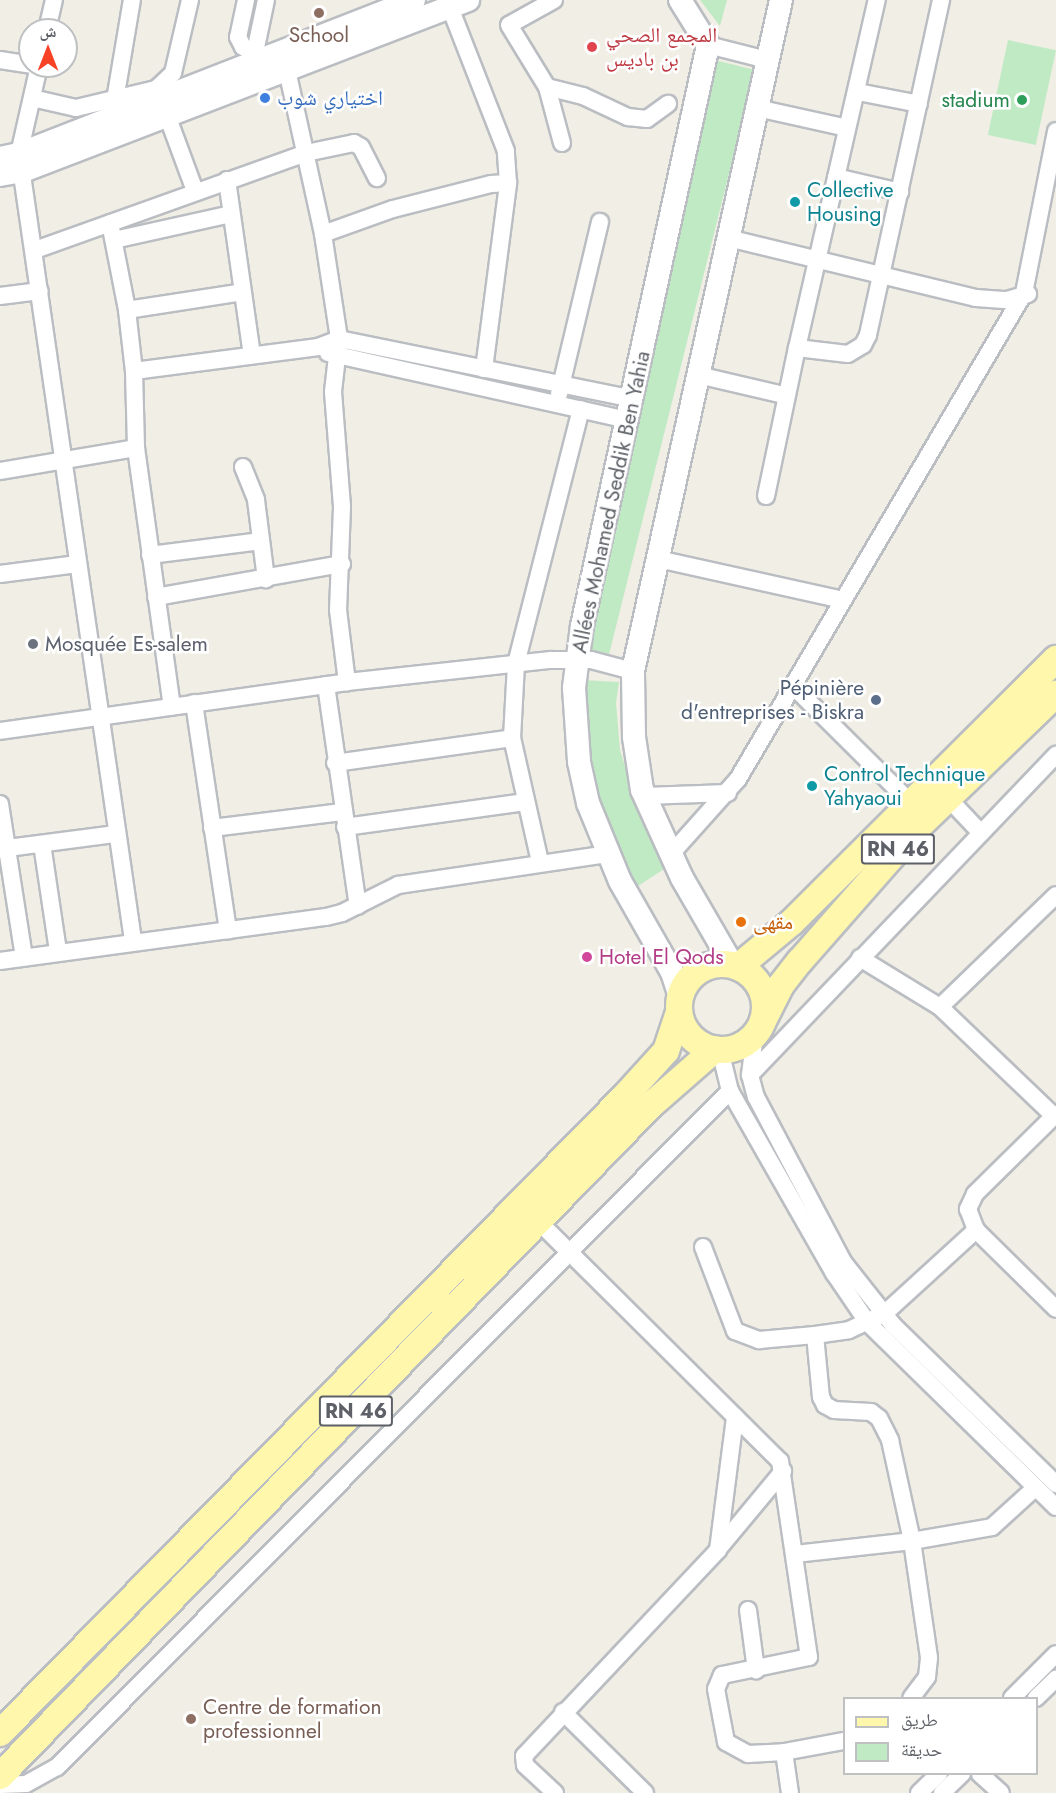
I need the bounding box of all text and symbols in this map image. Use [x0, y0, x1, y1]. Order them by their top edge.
marker: School [312, 6, 326, 20]
north arrow [18, 18, 78, 78]
text: ش [40, 20, 56, 43]
place label: School [289, 22, 349, 48]
place label: المجمع الصحي بن باديس [606, 22, 717, 72]
marker: المجمع الصحي بن باديس [583, 38, 601, 56]
place label: اختياري شوب [277, 85, 383, 111]
place label: stadium [942, 87, 1010, 113]
marker: اختياري شوب [258, 91, 272, 105]
marker: stadium [1015, 93, 1029, 107]
place label: Collective Housing [807, 177, 894, 227]
marker: Collective Housing [788, 195, 802, 209]
street label: Allées Mohamed Seddik Ben Yahia [567, 349, 655, 655]
place label: Mosquée Es-salem [45, 631, 208, 657]
marker: Mosquée Es-salem [26, 637, 40, 651]
place label: Pépinière d'entreprises - Biskra [681, 675, 864, 725]
marker: Pépinière d'entreprises - Biskra [869, 693, 883, 707]
place label: Control Technique Yahyaoui [824, 761, 985, 811]
marker: Control Technique Yahyaoui [805, 779, 819, 793]
road number: RN 46 [860, 832, 936, 866]
place label: مقهى [753, 909, 793, 935]
marker: مقهى [734, 915, 748, 929]
place label: Hotel El Qods [599, 944, 724, 970]
marker: Hotel El Qods [580, 950, 594, 964]
road number: RN 46 [318, 1394, 394, 1428]
place label: Centre de formation professionnel [203, 1694, 381, 1744]
legend [843, 1697, 1038, 1775]
text: طريق [901, 1707, 938, 1733]
marker: Centre de formation professionnel [184, 1712, 198, 1726]
text: حديقة [901, 1737, 942, 1763]

